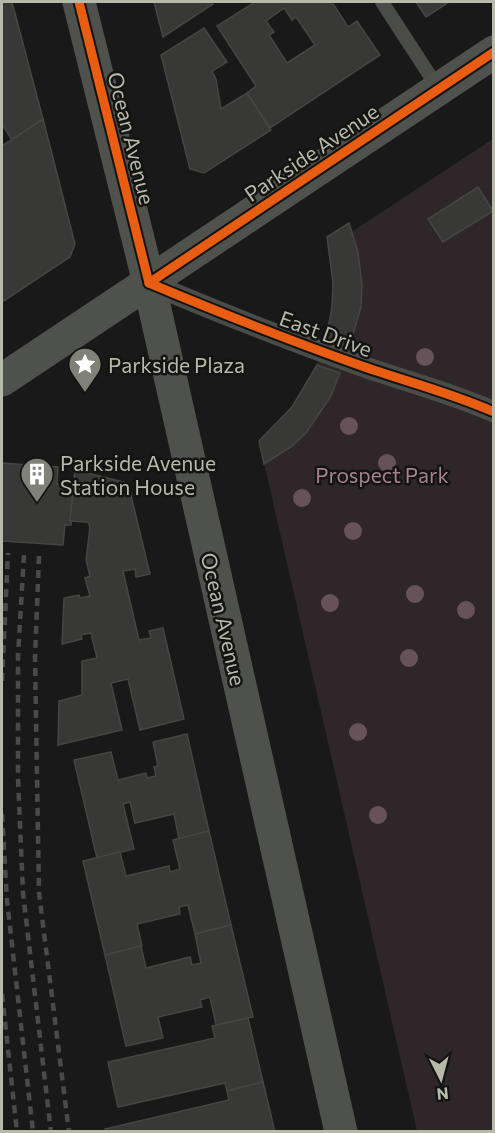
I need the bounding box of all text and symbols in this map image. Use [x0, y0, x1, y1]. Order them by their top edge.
street label: Ocean Avenue [103, 69, 161, 207]
street label: Parkside Avenue [239, 98, 383, 206]
street label: East Drive [276, 305, 376, 361]
place icon: Parkside Plaza [67, 346, 103, 393]
place label: Parkside Plaza [108, 352, 245, 377]
place label: Parkside Avenue Station House [60, 450, 216, 499]
building icon: Parkside Avenue Station House [19, 456, 55, 503]
park label: Prospect Park [315, 462, 449, 487]
street label: Ocean Avenue [197, 550, 251, 688]
north arrow [411, 1049, 471, 1109]
text: N [436, 1084, 450, 1104]

